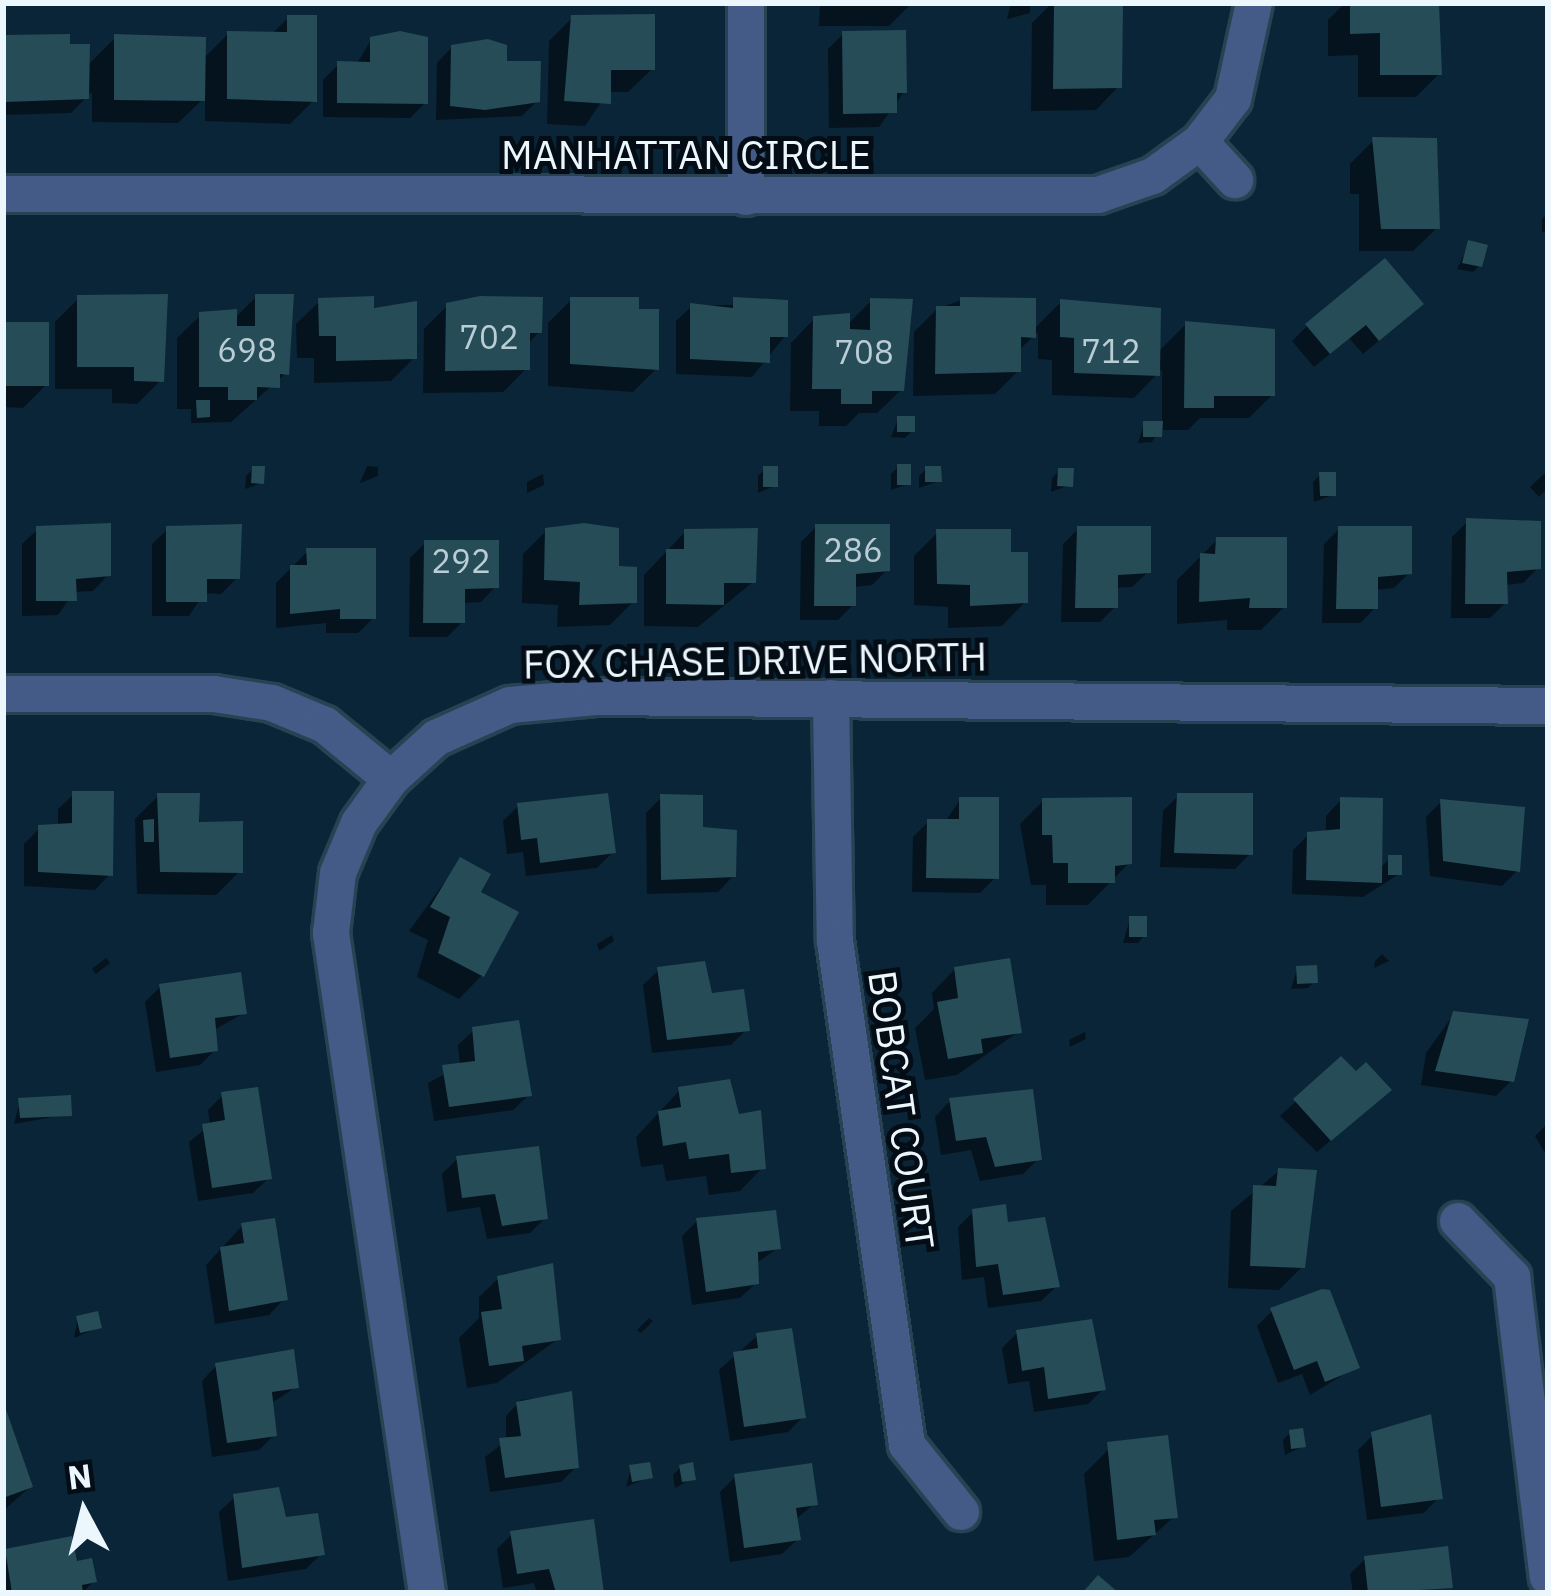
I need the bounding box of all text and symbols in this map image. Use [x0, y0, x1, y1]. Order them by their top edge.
street label: MANHATTAN CIRCLE [501, 132, 871, 178]
house number: 702 [459, 317, 519, 357]
house number: 698 [217, 330, 277, 370]
house number: 712 [1081, 331, 1141, 371]
house number: 708 [834, 332, 894, 372]
house number: 286 [823, 530, 883, 570]
house number: 292 [431, 541, 491, 581]
street label: FOX CHASE DRIVE NORTH [523, 634, 987, 688]
street label: BOBCAT COURT [858, 968, 944, 1252]
north arrow [24, 1452, 144, 1572]
text: N [65, 1453, 94, 1499]

